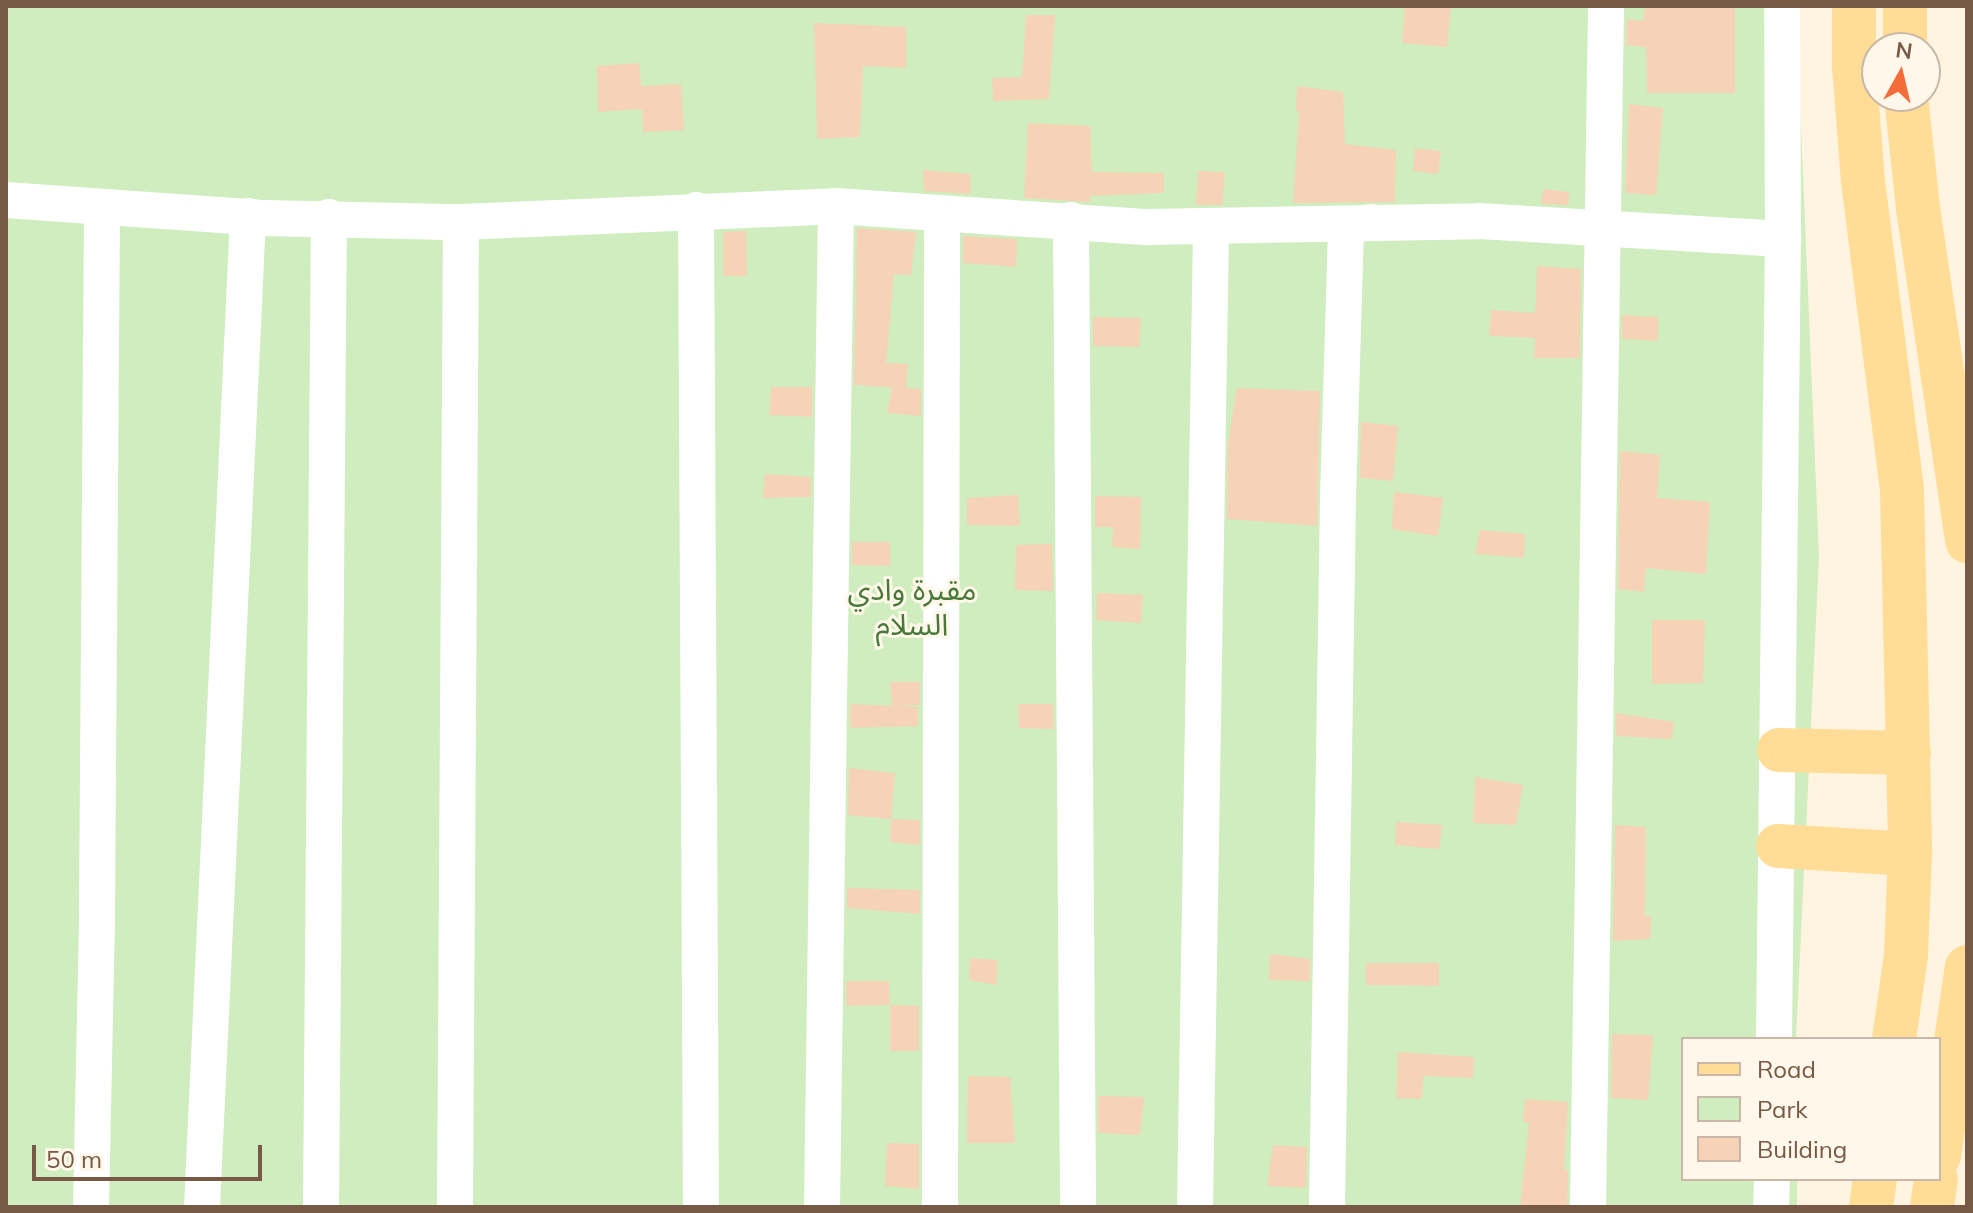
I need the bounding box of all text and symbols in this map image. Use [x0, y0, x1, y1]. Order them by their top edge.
north arrow [1861, 32, 1941, 112]
text: N [1894, 35, 1914, 65]
park label: مقبرة وادي السلام [847, 571, 977, 642]
legend [1681, 1037, 1941, 1181]
text: Road [1757, 1054, 1816, 1084]
text: Park [1757, 1094, 1808, 1124]
scale bar [36, 1129, 266, 1179]
text: Building [1757, 1134, 1847, 1164]
text: 50 m [46, 1144, 102, 1174]

